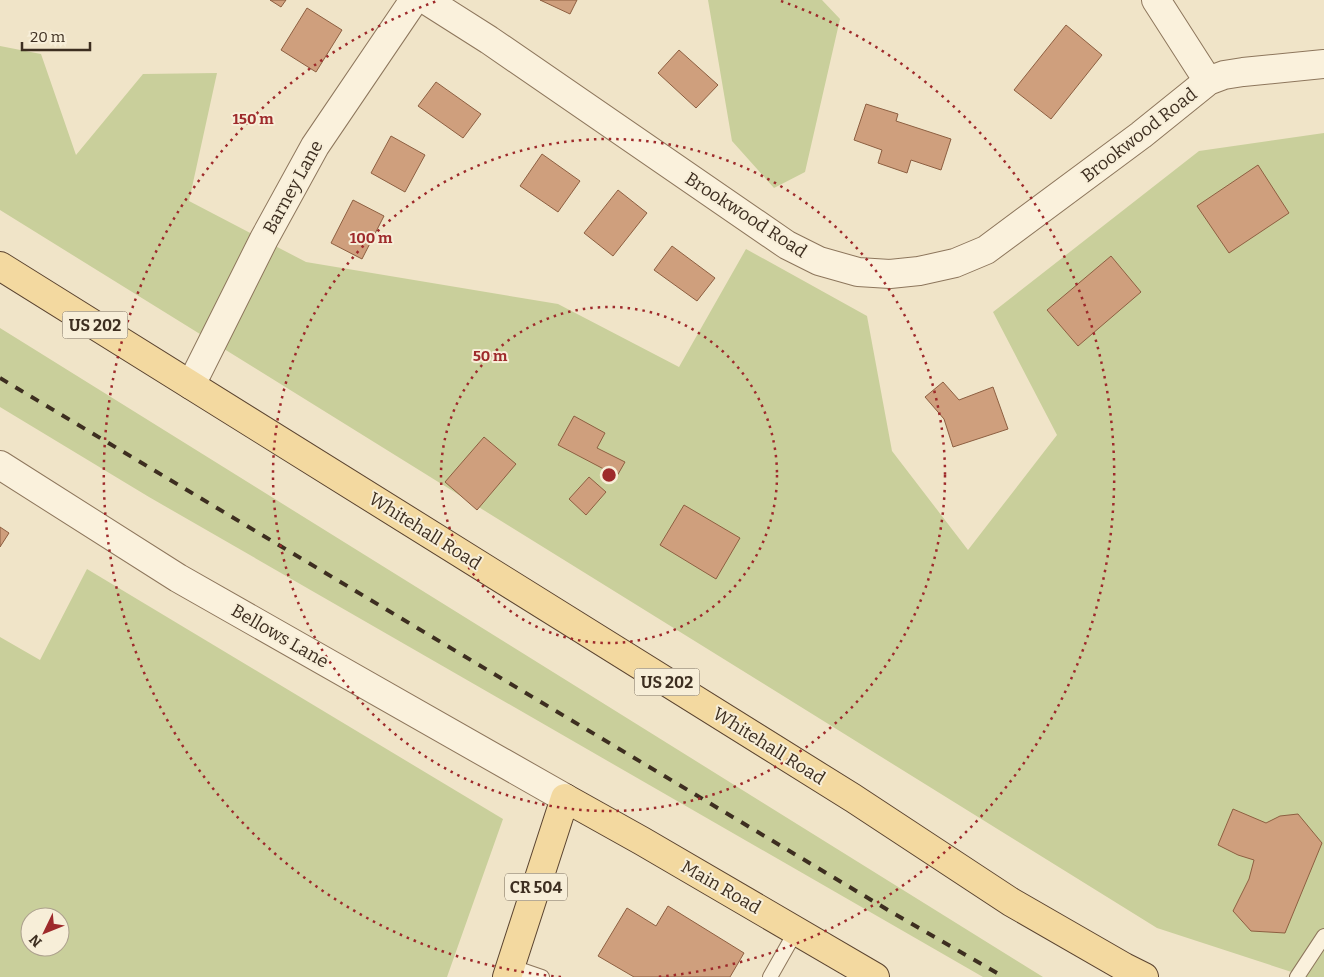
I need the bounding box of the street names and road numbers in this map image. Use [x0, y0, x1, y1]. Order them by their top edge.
street label: Brookwood Road [1077, 83, 1202, 187]
street label: Barney Lane [258, 136, 328, 238]
street label: Brookwood Road [681, 167, 811, 263]
road number: US 202 [62, 312, 128, 338]
street label: Whitehall Road [365, 488, 485, 574]
street label: Bellows Lane [227, 599, 333, 673]
road number: US 202 [634, 669, 700, 696]
street label: Whitehall Road [709, 703, 829, 789]
street label: Main Road [677, 855, 765, 919]
road number: CR 504 [505, 874, 567, 900]

